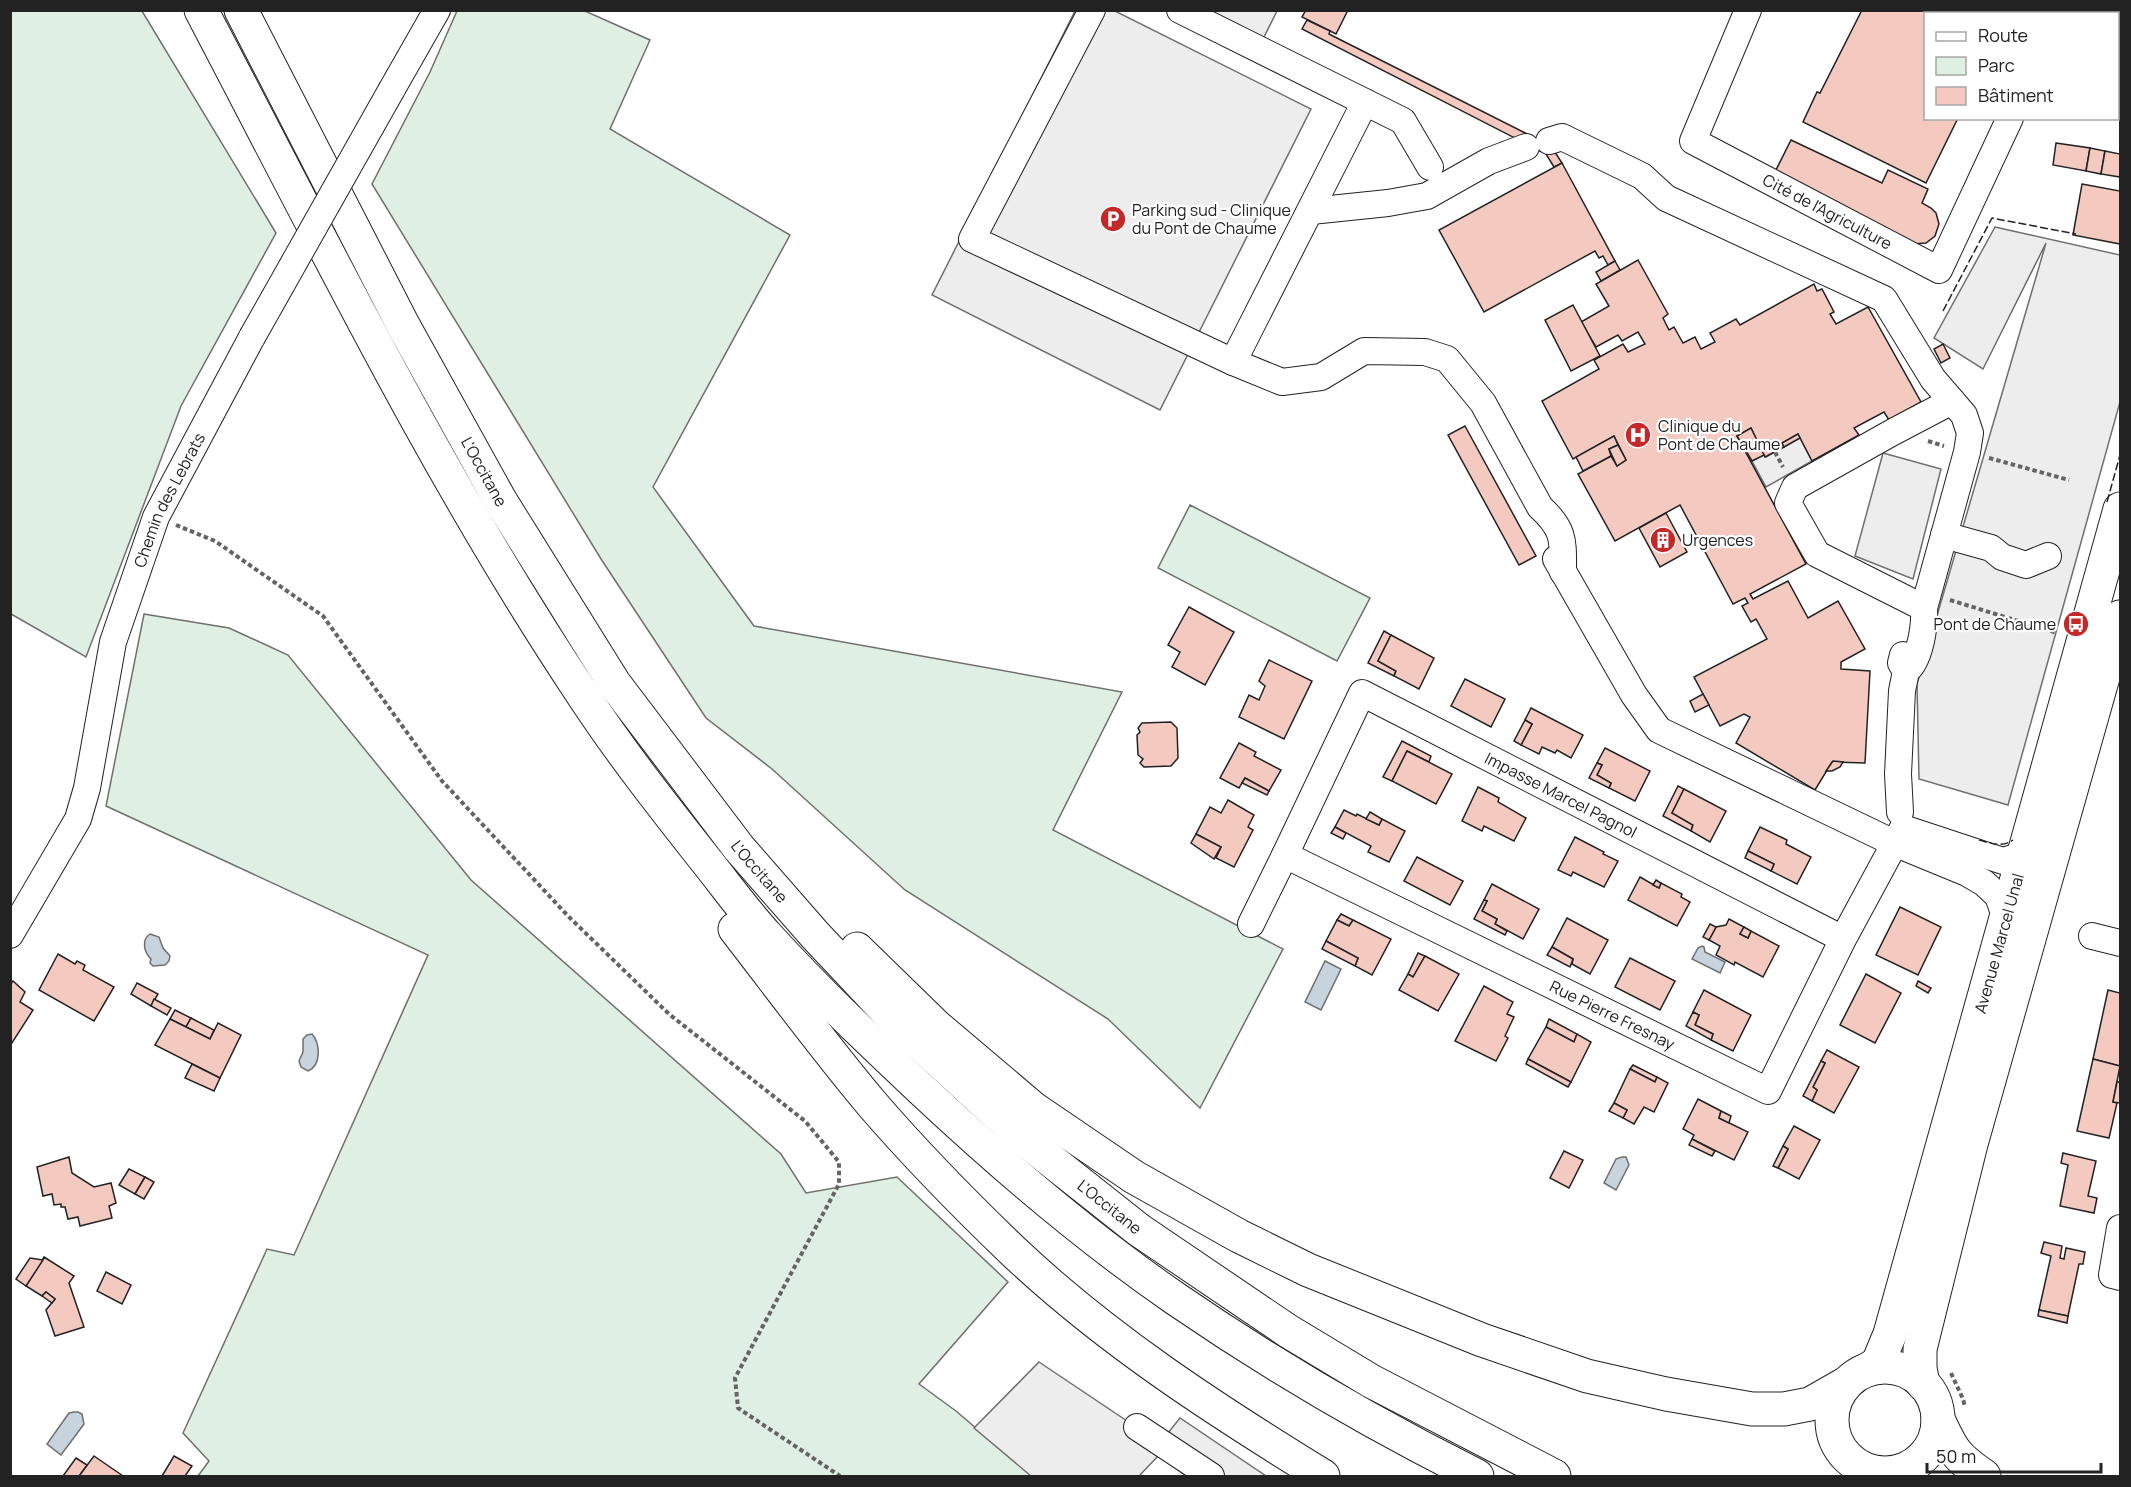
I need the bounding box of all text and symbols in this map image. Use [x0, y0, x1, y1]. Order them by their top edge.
legend [1924, 12, 2119, 120]
text: Route [1978, 23, 2028, 47]
text: Parc [1978, 53, 2015, 77]
text: Bâtiment [1978, 83, 2054, 107]
street label: Cité de l'Agriculture [1759, 169, 1896, 255]
place label: Parking sud - Clinique du Pont de Chaume [1132, 199, 1291, 239]
parking icon: Parking sud - Clinique du Pont de Chaume [1098, 204, 1128, 234]
place label: Clinique du Pont de Chaume [1658, 415, 1780, 455]
hospital icon: Clinique du Pont de Chaume [1623, 420, 1653, 450]
street label: Chemin des Lebrats [128, 429, 210, 570]
street label: L'Occitane [456, 433, 512, 511]
building icon: Urgences [1648, 525, 1678, 555]
place label: Urgences [1682, 529, 1753, 551]
bus stop icon: Pont de Chaume [2061, 609, 2091, 639]
place label: Pont de Chaume [1934, 613, 2056, 635]
street label: Impasse Marcel Pagnol [1481, 747, 1641, 843]
street label: L'Occitane [726, 836, 793, 907]
street label: Avenue Marcel Unal [1969, 871, 2029, 1016]
street label: Rue Pierre Fresnay [1546, 975, 1679, 1055]
street label: L'Occitane [1073, 1175, 1147, 1239]
scale bar [1927, 1436, 2101, 1474]
text: 50 m [1936, 1444, 1976, 1468]

